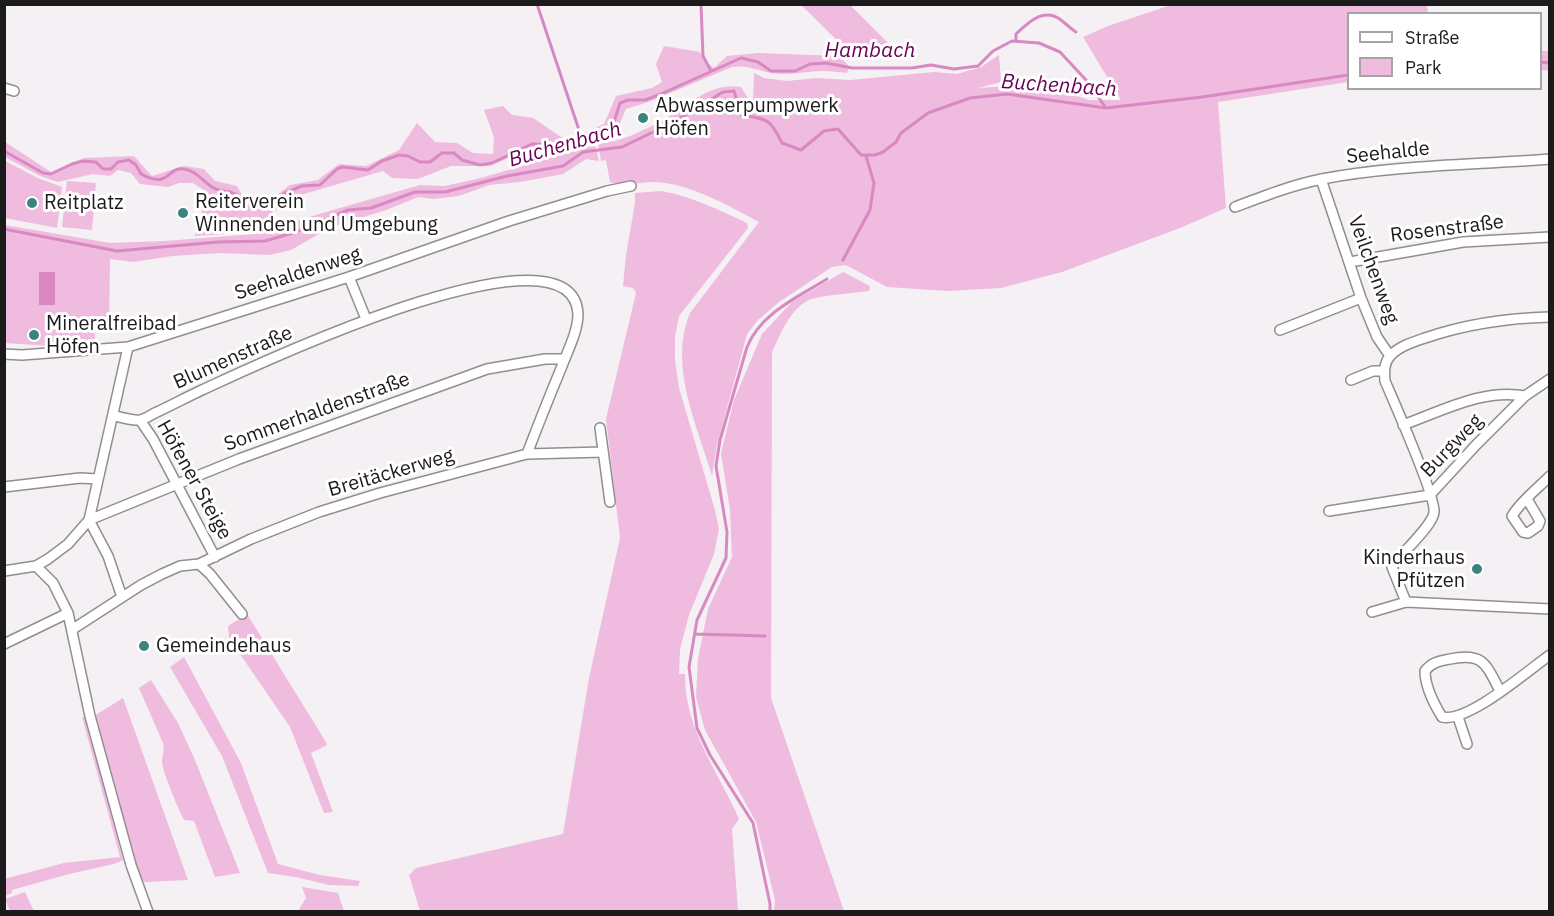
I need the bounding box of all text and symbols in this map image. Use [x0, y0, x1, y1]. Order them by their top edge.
legend [1347, 12, 1542, 90]
text: Straße [1405, 26, 1459, 49]
water label: Hambach [825, 38, 915, 64]
text: Park [1405, 56, 1441, 79]
water label: Buchenbach [1000, 69, 1118, 103]
place label: Abwasserpumpwerk Höfen [655, 94, 839, 141]
marker: Abwasserpumpwerk Höfen [636, 111, 650, 125]
water label: Buchenbach [506, 117, 624, 173]
street label: Seehalde [1345, 137, 1431, 169]
place label: Reiterverein Winnenden und Umgebung [195, 190, 438, 237]
place label: Reitplatz [44, 191, 124, 215]
marker: Reitplatz [25, 196, 39, 210]
marker: Reiterverein Winnenden und Umgebung [176, 206, 190, 220]
street label: Rosenstraße [1389, 210, 1505, 248]
street label: Veilchenweg [1342, 213, 1404, 327]
street label: Seehaldenweg [232, 242, 364, 306]
place label: Mineralfreibad Höfen [46, 312, 177, 359]
street label: Blumenstraße [170, 321, 296, 395]
marker: Mineralfreibad Höfen [27, 328, 41, 342]
street label: Sommerhaldenstraße [221, 367, 413, 457]
street label: Burgweg [1416, 409, 1488, 483]
street label: Höfener Steige [151, 416, 237, 544]
street label: Breitäckerweg [325, 444, 457, 502]
place label: Kinderhaus Pfützen [1363, 546, 1465, 593]
marker: Kinderhaus Pfützen [1470, 562, 1484, 576]
place label: Gemeindehaus [156, 634, 291, 658]
marker: Gemeindehaus [137, 639, 151, 653]

